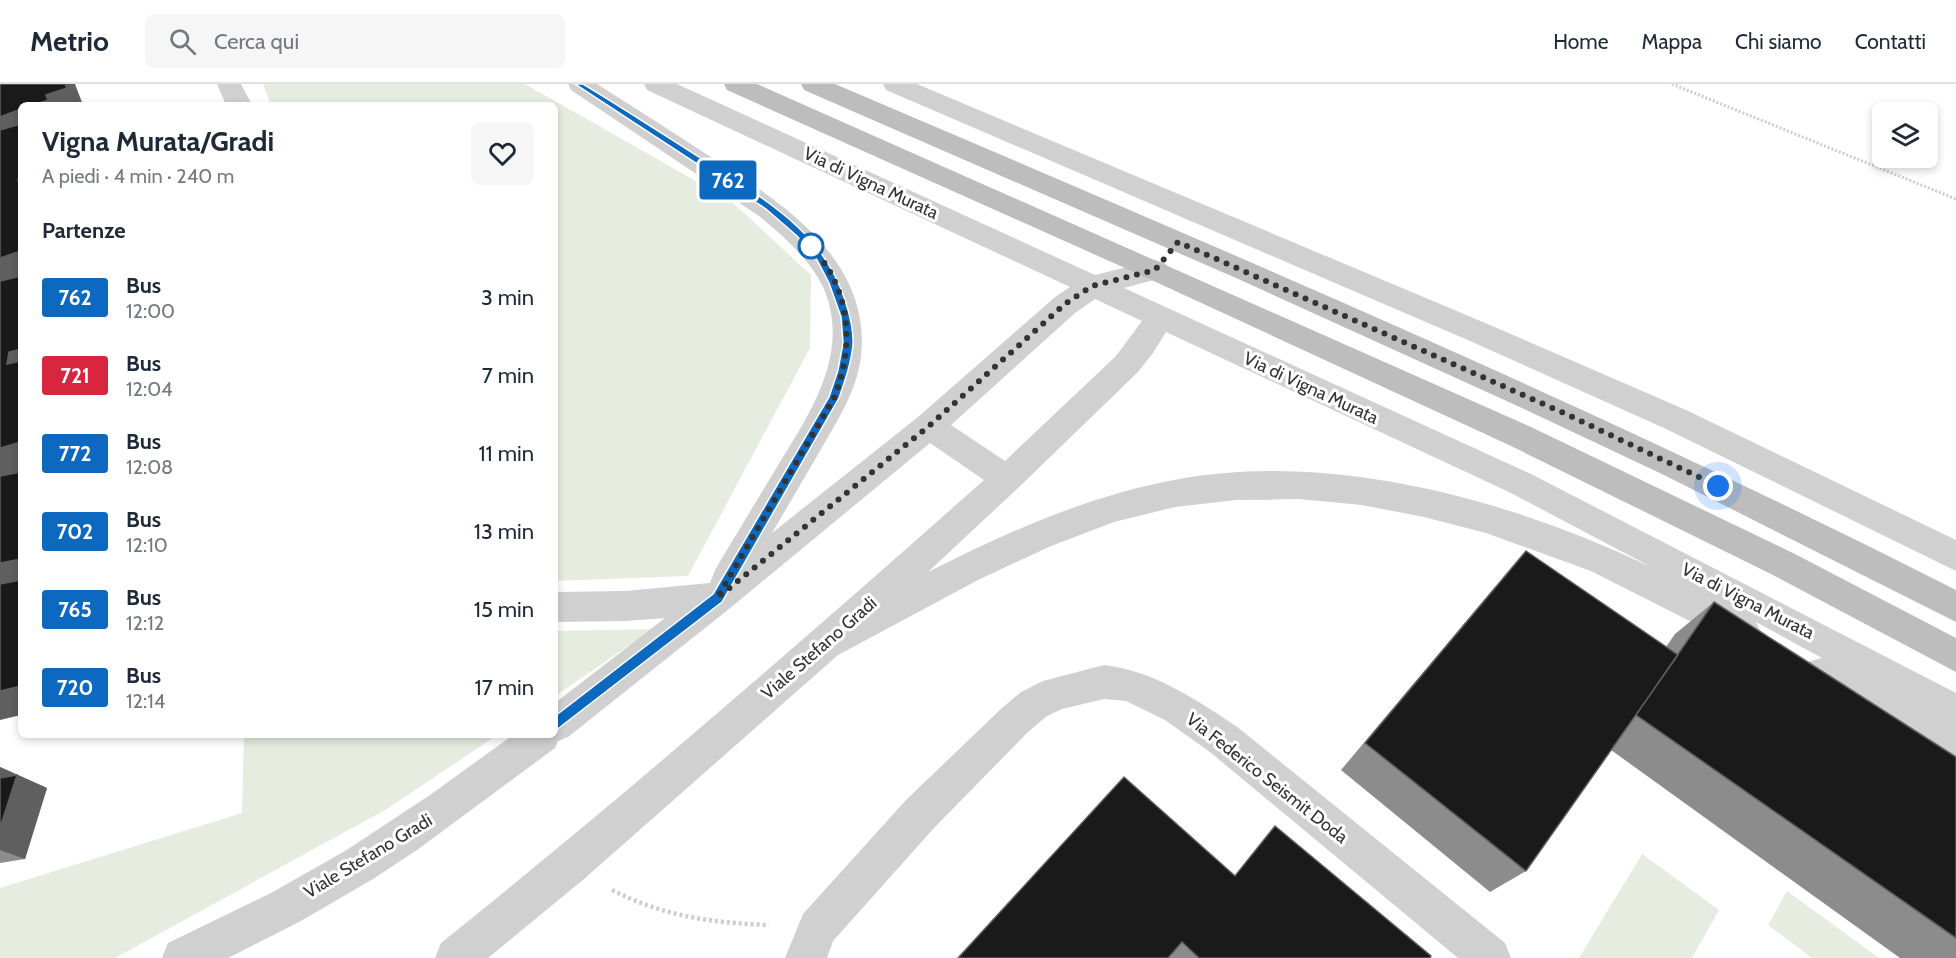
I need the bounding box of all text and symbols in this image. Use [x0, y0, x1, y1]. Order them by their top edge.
search box [145, 14, 565, 68]
text: Metrio [30, 24, 109, 58]
icon: search [166, 25, 199, 58]
text: Cerca qui [214, 28, 299, 55]
text: Home [1553, 29, 1608, 54]
text: Mappa [1641, 29, 1702, 54]
text: Chi siamo [1735, 29, 1822, 54]
text: Contatti [1855, 29, 1926, 54]
map controls [1872, 102, 1938, 168]
button: layers [1872, 102, 1938, 168]
button: heart [471, 122, 534, 185]
text: Vigna Murata/Gradi [42, 124, 274, 158]
street label: Via di Vigna Murata [800, 142, 942, 224]
line badge: 762 [694, 160, 762, 200]
text: A piedi · 4 min · 240 m [42, 164, 234, 188]
text: 762 [711, 168, 745, 193]
text: Partenze [42, 217, 126, 244]
unlabelled marker [798, 233, 824, 259]
text: Bus [126, 272, 161, 299]
text: 3 min [481, 284, 534, 311]
text: 762 [58, 285, 92, 310]
text: 12:00 [126, 299, 175, 323]
street label: Via di Vigna Murata [1240, 347, 1382, 429]
text: Bus [126, 350, 161, 377]
text: 7 min [482, 362, 534, 389]
text: 721 [60, 363, 90, 388]
text: 12:04 [126, 377, 173, 401]
text: Bus [126, 428, 161, 455]
text: 11 min [478, 440, 534, 467]
text: 772 [59, 441, 91, 466]
text: 12:08 [126, 455, 173, 479]
your location [1703, 471, 1733, 501]
text: Bus [126, 506, 161, 533]
text: 13 min [474, 518, 534, 545]
text: 702 [57, 519, 93, 544]
text: 12:10 [126, 533, 168, 557]
street label: Via di Vigna Murata [1678, 558, 1818, 644]
text: Bus [126, 584, 161, 611]
street label: Viale Stefano Gradi [757, 592, 881, 704]
text: 15 min [474, 596, 534, 623]
text: 765 [58, 597, 92, 622]
text: 12:12 [126, 611, 164, 635]
text: Bus [126, 662, 161, 689]
text: 17 min [475, 674, 534, 701]
text: 720 [57, 675, 93, 700]
text: 12:14 [126, 689, 165, 713]
street label: Via Federico Seismit Doda [1182, 708, 1352, 848]
street label: Viale Stefano Gradi [300, 809, 436, 903]

